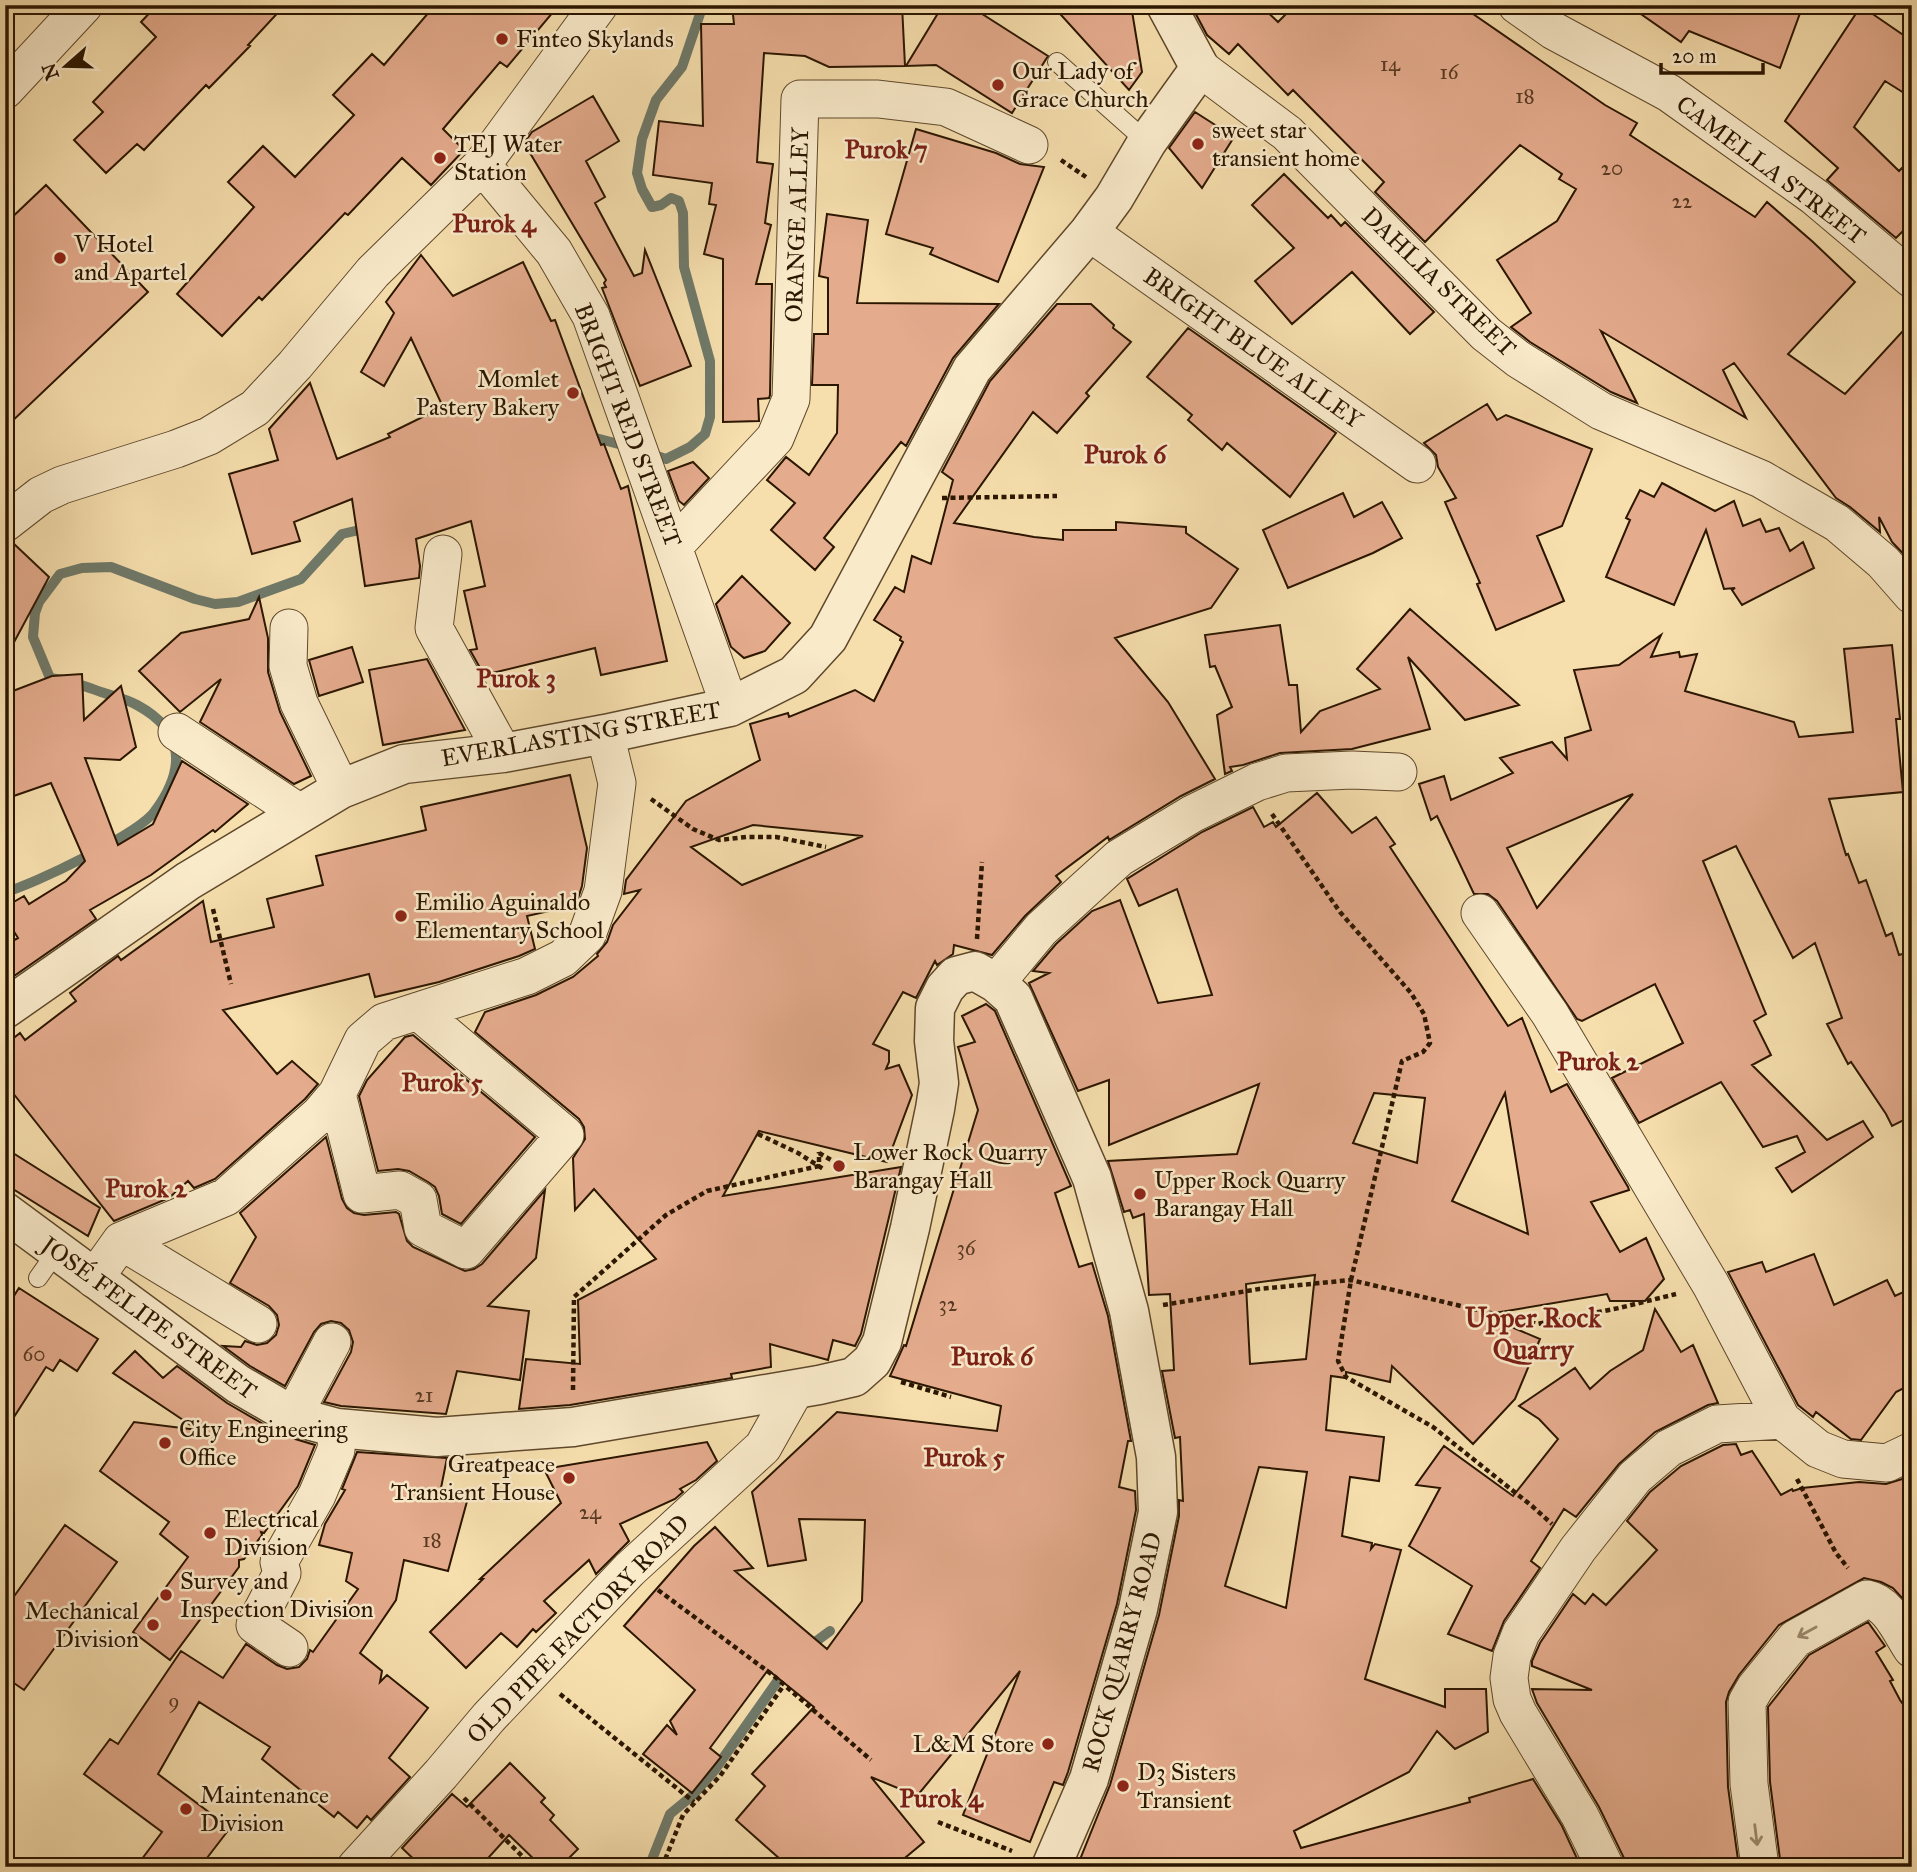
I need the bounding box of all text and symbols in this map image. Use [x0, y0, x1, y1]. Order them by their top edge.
place label: Finteo Skylands [516, 24, 674, 54]
marker: Finteo Skylands [494, 31, 510, 47]
north arrow [32, 32, 102, 102]
scale bar [1661, 32, 1763, 76]
text: 20 m [1672, 43, 1717, 69]
house number: 14 [1380, 51, 1401, 77]
place label: Our Lady of Grace Church [1012, 56, 1149, 114]
house number: 16 [1439, 59, 1460, 85]
text: N [37, 60, 64, 83]
marker: Our Lady of Grace Church [990, 77, 1006, 93]
house number: 18 [1515, 83, 1535, 109]
street label: CAMELLA STREET [1670, 89, 1872, 251]
place label: sweet star transient home [1212, 115, 1360, 173]
street label: ORANGE ALLEY [779, 126, 815, 323]
place label: TEJ Water Station [454, 129, 562, 187]
district label: Purok 7 [844, 133, 928, 165]
marker: sweet star transient home [1190, 136, 1206, 152]
marker: TEJ Water Station [432, 150, 448, 166]
house number: 20 [1601, 155, 1623, 181]
house number: 22 [1672, 188, 1693, 214]
street label: DAHLIA STREET [1356, 201, 1522, 363]
district label: Purok 4 [452, 207, 537, 239]
place label: V Hotel and Apartel [73, 229, 187, 287]
marker: V Hotel and Apartel [52, 250, 68, 266]
street label: BRIGHT BLUE ALLEY [1138, 261, 1369, 435]
street label: BRIGHT RED STREET [568, 299, 688, 551]
place label: Momlet Pastery Bakery [416, 364, 560, 422]
marker: Momlet Pastery Bakery [565, 385, 581, 401]
district label: Purok 6 [1084, 438, 1168, 470]
district label: Purok 3 [476, 662, 556, 694]
street label: EVERLASTING STREET [439, 695, 723, 773]
place label: Emilio Aguinaldo Elementary School [415, 887, 604, 945]
marker: Emilio Aguinaldo Elementary School [393, 908, 409, 924]
district label: Purok 2 [1557, 1045, 1640, 1077]
district label: Purok 5 [401, 1066, 484, 1098]
place label: Lower Rock Quarry Barangay Hall [853, 1137, 1048, 1195]
marker: Lower Rock Quarry Barangay Hall [831, 1158, 847, 1174]
place label: Upper Rock Quarry Barangay Hall [1154, 1165, 1346, 1223]
district label: Purok 2 [105, 1172, 188, 1204]
marker: Upper Rock Quarry Barangay Hall [1132, 1186, 1148, 1202]
street label: JOSÉ FELIPE STREET [33, 1228, 263, 1406]
house number: 36 [956, 1235, 977, 1261]
house number: 32 [939, 1291, 958, 1317]
district label: Upper Rock Quarry [1465, 1300, 1602, 1367]
district label: Purok 6 [951, 1340, 1035, 1372]
house number: 60 [23, 1341, 46, 1367]
house number: 21 [415, 1382, 433, 1408]
place label: City Engineering Office [179, 1414, 348, 1472]
marker: City Engineering Office [157, 1435, 173, 1451]
district label: Purok 5 [923, 1441, 1006, 1473]
place label: Greatpeace Transient House [391, 1449, 555, 1507]
marker: Greatpeace Transient House [561, 1470, 577, 1486]
house number: 24 [579, 1499, 602, 1525]
place label: Electrical Division [224, 1504, 319, 1562]
street label: OLD PIPE FACTORY ROAD [460, 1508, 696, 1750]
marker: Electrical Division [202, 1525, 218, 1541]
house number: 18 [422, 1527, 442, 1553]
street label: ROCK QUARRY ROAD [1075, 1529, 1169, 1775]
place label: Survey and Inspection Division [180, 1566, 374, 1624]
marker: Survey and Inspection Division [158, 1587, 174, 1603]
place label: Mechanical Division [25, 1596, 140, 1654]
marker: Mechanical Division [145, 1617, 161, 1633]
one-way arrow [1798, 1625, 1818, 1639]
house number: 9 [168, 1688, 180, 1714]
place label: L&M Store [913, 1729, 1034, 1759]
marker: L&M Store [1040, 1736, 1056, 1752]
place label: D3 Sisters Transient [1137, 1757, 1236, 1815]
marker: D3 Sisters Transient [1115, 1778, 1131, 1794]
place label: Maintenance Division [200, 1780, 329, 1838]
district label: Purok 4 [899, 1782, 984, 1814]
marker: Maintenance Division [178, 1801, 194, 1817]
one-way arrow [1749, 1824, 1762, 1846]

